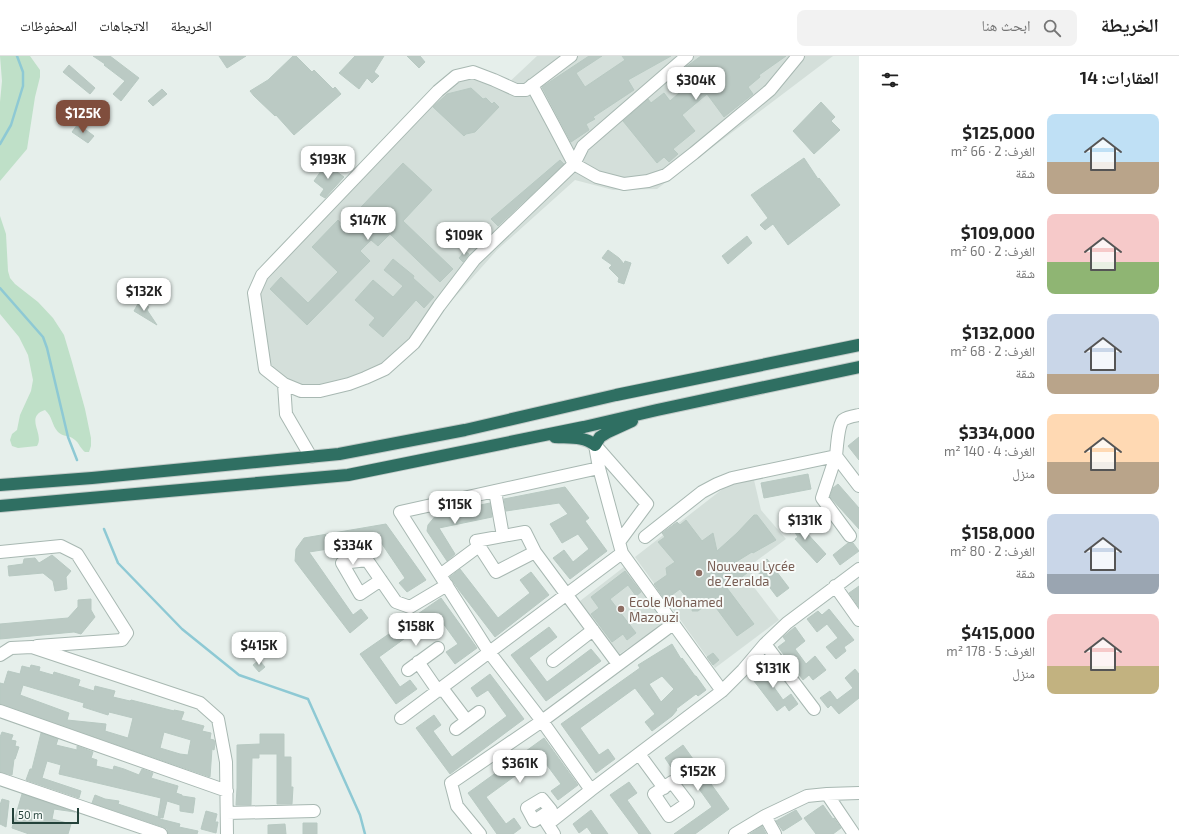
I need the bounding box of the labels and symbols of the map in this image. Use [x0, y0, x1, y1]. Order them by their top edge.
pin: $304K [668, 67, 724, 101]
pin: $125K [55, 100, 111, 134]
pin: $193K [300, 146, 356, 180]
pin: $147K [340, 207, 396, 241]
pin: $109K [436, 222, 492, 256]
pin: $132K [116, 278, 172, 312]
pin: $115K [427, 491, 483, 525]
pin: $131K [777, 507, 833, 541]
pin: $334K [325, 532, 381, 566]
place label: Nouveau Lycée de Zeralda [707, 558, 795, 589]
marker: Nouveau Lycée de Zeralda [694, 568, 704, 578]
place label: Ecole Mohamed Mazouzi [629, 594, 723, 625]
marker: Ecole Mohamed Mazouzi [616, 604, 626, 614]
pin: $158K [388, 613, 444, 647]
pin: $415K [231, 632, 287, 666]
pin: $131K [745, 655, 801, 689]
pin: $361K [492, 750, 548, 784]
pin: $152K [670, 758, 726, 792]
scale bar [12, 806, 79, 825]

